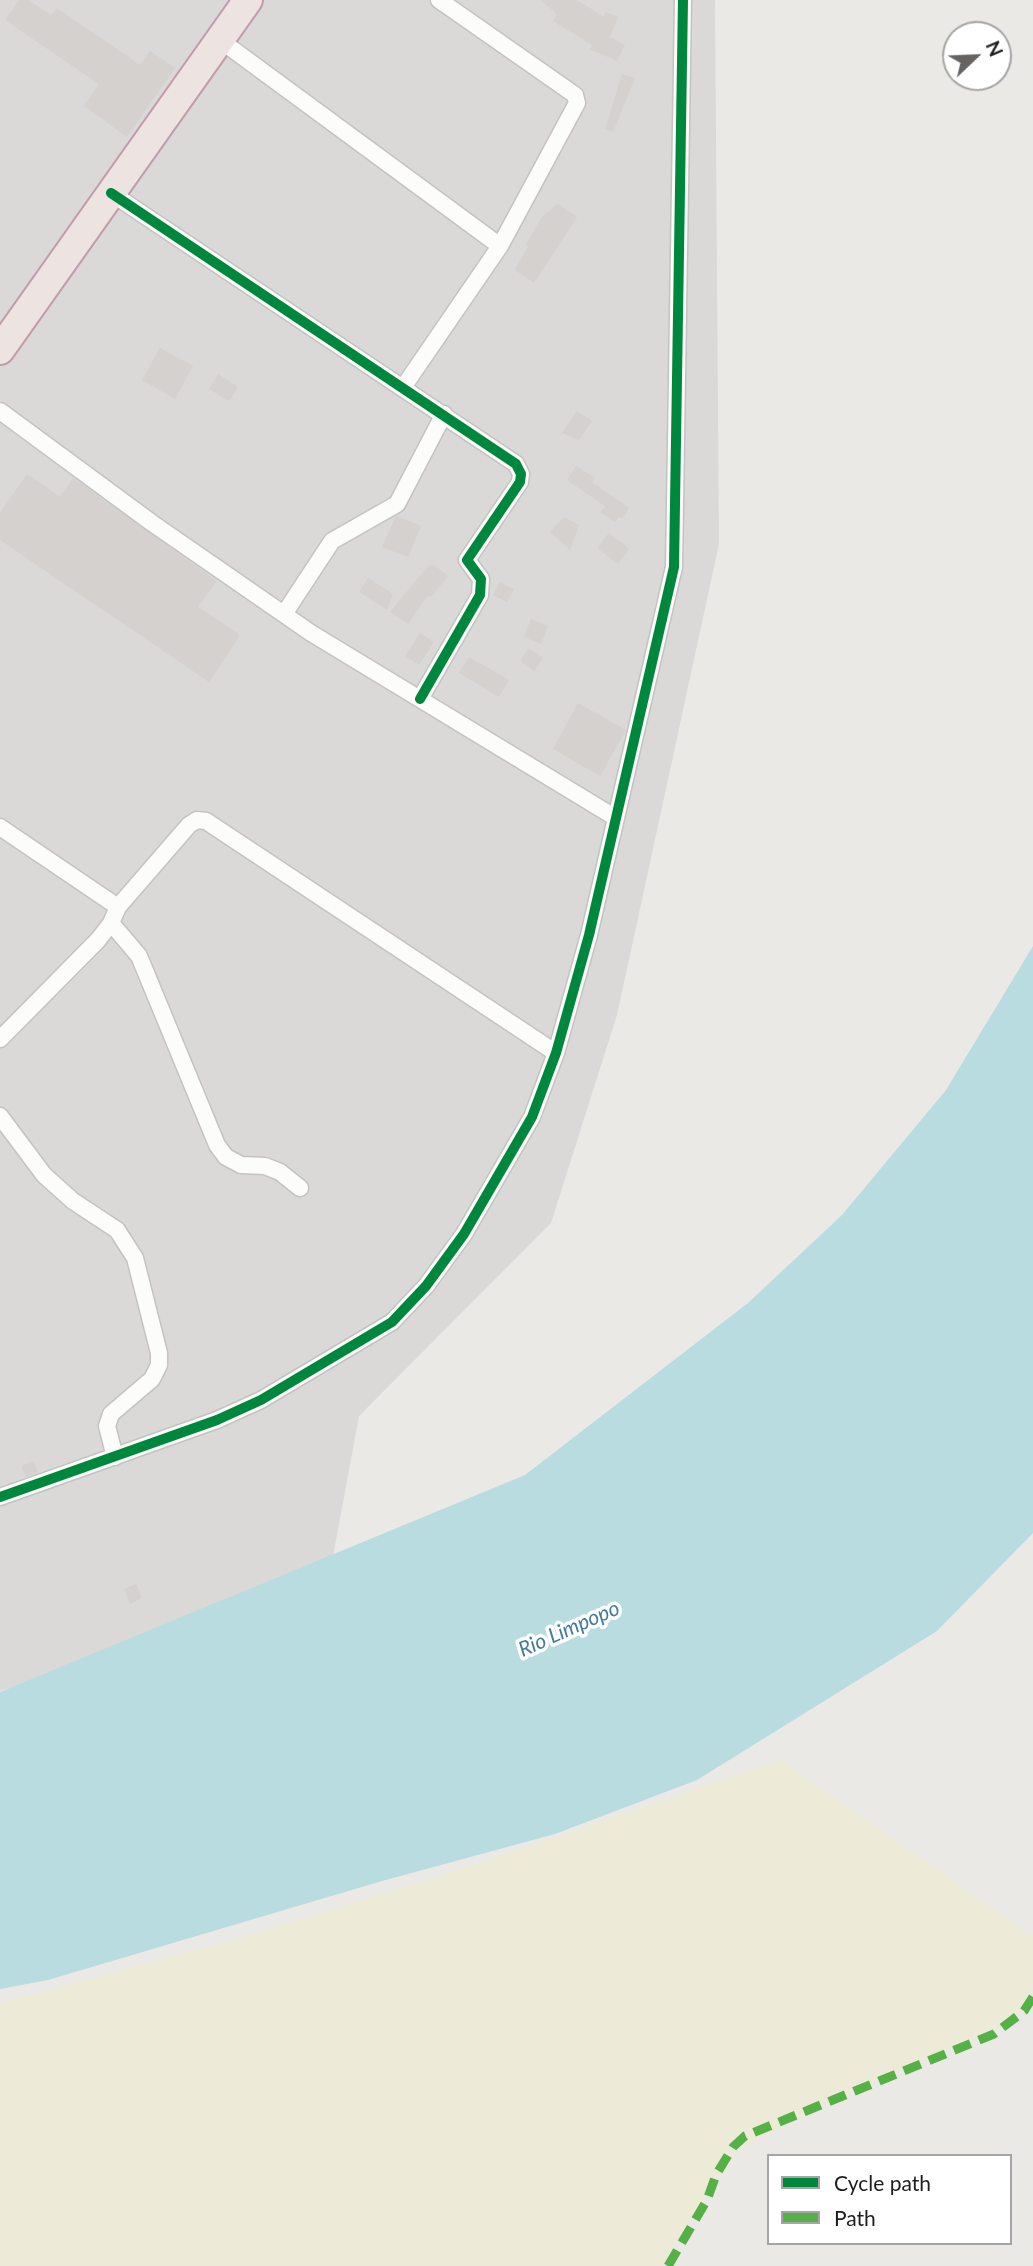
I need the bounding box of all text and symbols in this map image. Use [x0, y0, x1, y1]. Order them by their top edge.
north arrow [942, 21, 1012, 91]
text: N [982, 37, 1008, 60]
water label: Rio Limpopo [515, 1596, 623, 1662]
legend [767, 2154, 1012, 2245]
text: Cycle path [834, 2170, 931, 2195]
text: Path [834, 2205, 876, 2230]

